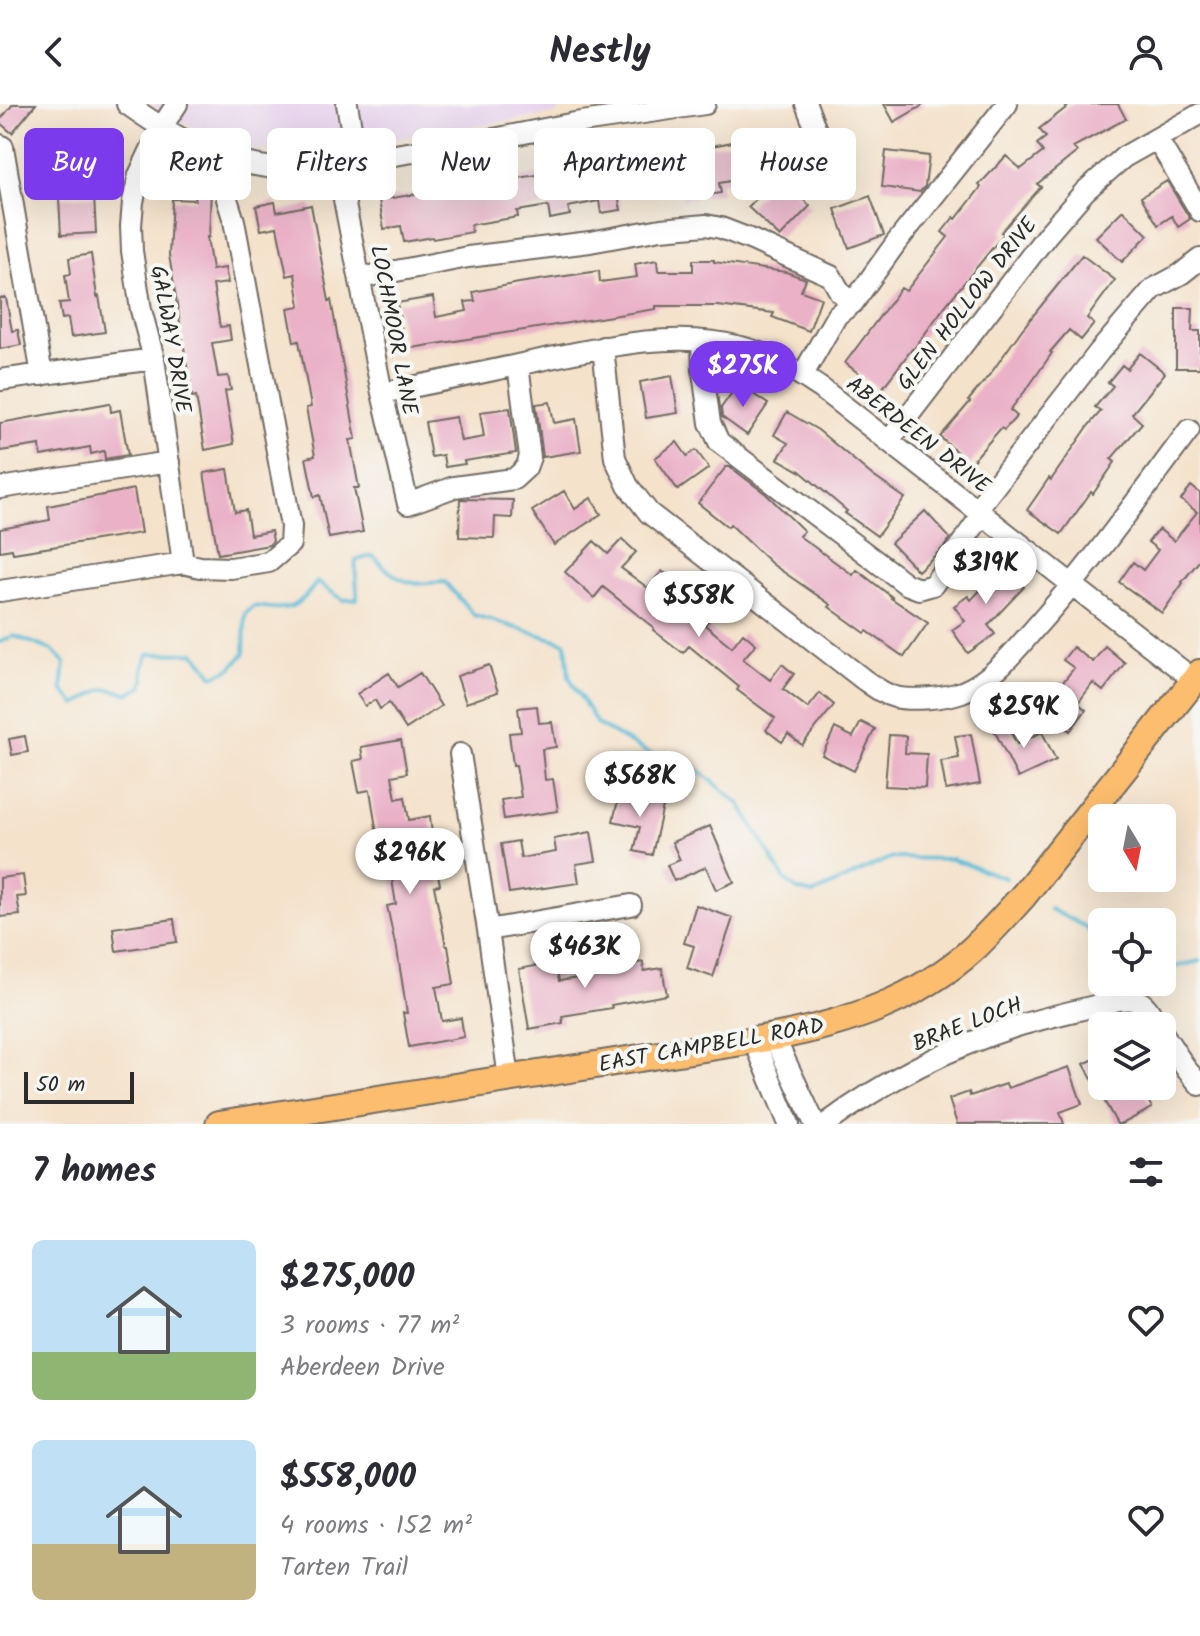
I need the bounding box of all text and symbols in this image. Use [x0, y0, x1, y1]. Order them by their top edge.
text: Nestly [549, 24, 651, 81]
icon: back [32, 30, 76, 74]
icon: person [1124, 30, 1168, 74]
chip: Buy [24, 128, 124, 200]
chip: Rent [140, 128, 251, 200]
chip: Filters [267, 128, 396, 200]
chip: New [412, 128, 518, 200]
chip: Apartment [534, 128, 715, 200]
chip: House [731, 128, 856, 200]
street label: GLEN HOLLOW DRIVE [889, 209, 1048, 399]
street label: LOCHMOOR LANE [359, 242, 426, 420]
street label: GALWAY DRIVE [139, 263, 200, 417]
pin: $275K [687, 341, 799, 409]
text: $275K [707, 346, 779, 388]
street label: ABERDEEN DRIVE [838, 368, 998, 504]
pin: $319K [930, 538, 1042, 606]
text: $319K [953, 543, 1019, 585]
pin: $558K [643, 571, 755, 639]
text: $558K [663, 576, 735, 618]
pin: $259K [968, 682, 1080, 750]
text: $259K [988, 687, 1060, 729]
pin: $568K [584, 751, 696, 819]
text: $568K [603, 756, 677, 798]
north arrow [1088, 804, 1176, 892]
map controls [1088, 804, 1176, 1100]
pin: $296K [354, 828, 466, 896]
text: $296K [373, 833, 447, 875]
button: locate [1088, 908, 1176, 996]
pin: $463K [529, 922, 641, 990]
text: $463K [548, 927, 622, 969]
street label: BRAE LOCH [908, 988, 1028, 1062]
street label: EAST CAMPBELL ROAD [596, 1009, 827, 1083]
button: layers [1088, 1012, 1176, 1100]
scale bar [24, 1068, 134, 1104]
text: 50 m [36, 1068, 85, 1103]
text: 7 homes [32, 1145, 156, 1199]
icon: filters [1124, 1150, 1168, 1194]
text: $275,000 [280, 1251, 414, 1305]
icon: home [96, 1272, 192, 1368]
icon: heart [1124, 1298, 1168, 1342]
text: 3 rooms · 77 m² [280, 1305, 459, 1347]
text: Aberdeen Drive [280, 1347, 445, 1389]
text: $558,000 [280, 1451, 416, 1505]
icon: home [96, 1472, 192, 1568]
icon: heart [1124, 1498, 1168, 1542]
text: 4 rooms · 152 m² [280, 1505, 472, 1547]
text: Tarten Trail [280, 1547, 408, 1589]

